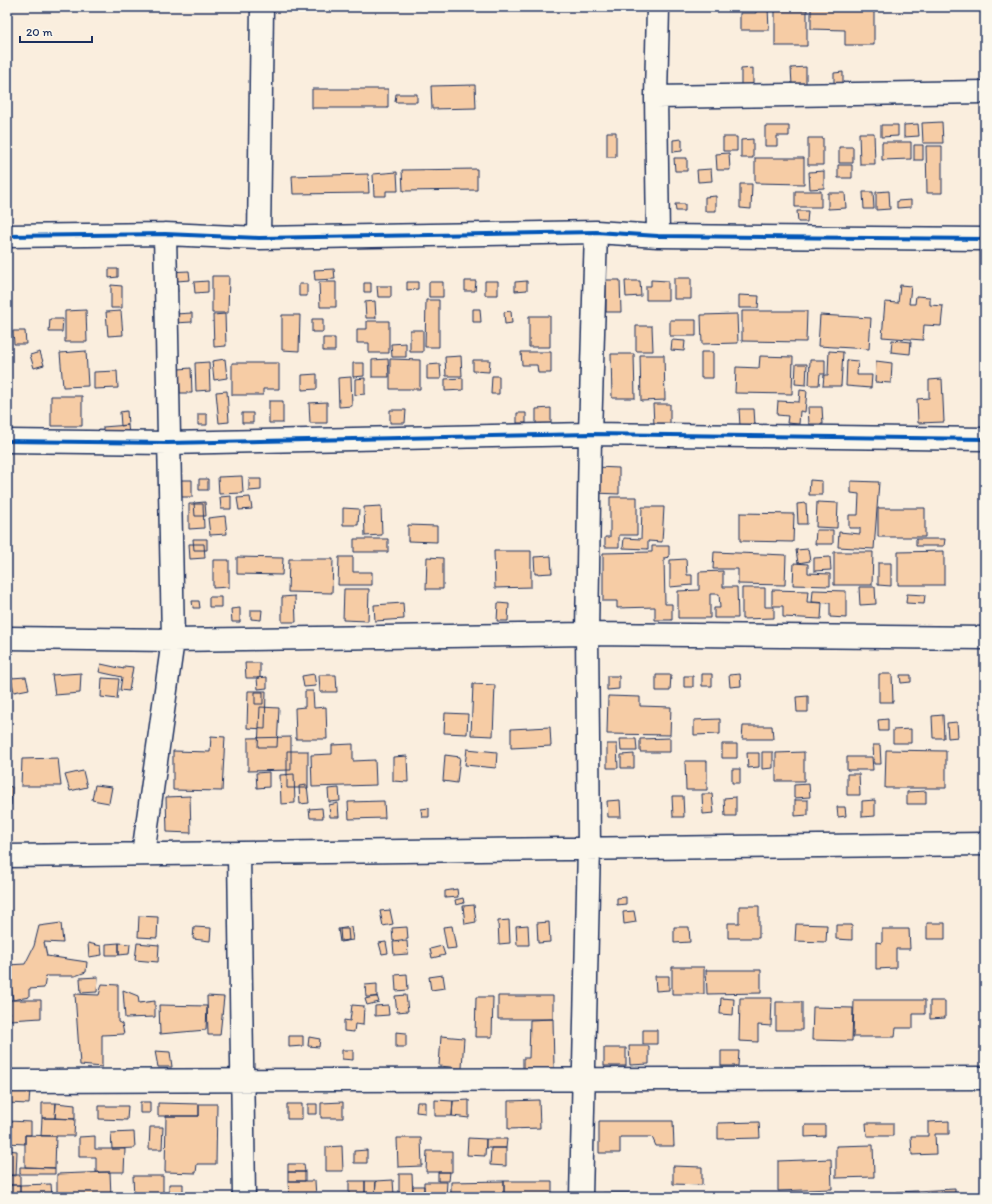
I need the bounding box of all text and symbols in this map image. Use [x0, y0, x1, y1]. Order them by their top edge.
scale bar [20, 18, 92, 44]
text: 20 m [26, 25, 53, 39]

